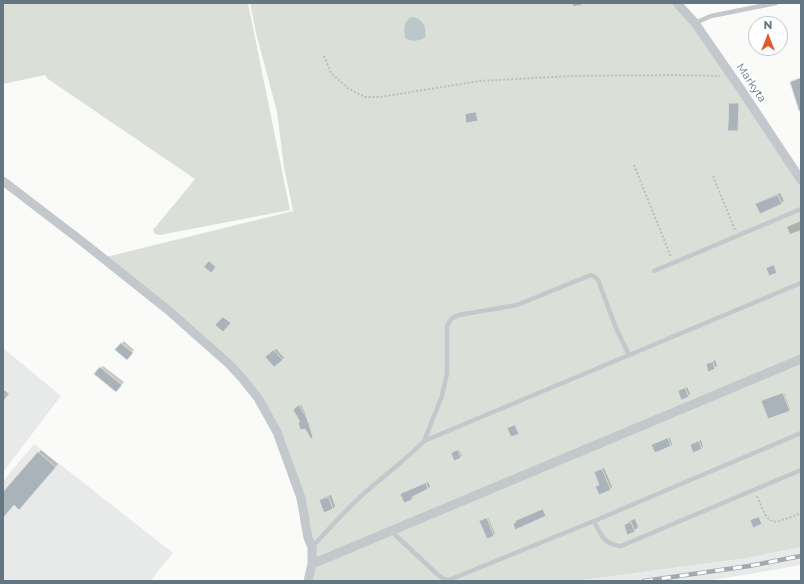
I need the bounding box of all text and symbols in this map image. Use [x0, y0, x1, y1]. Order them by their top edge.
north arrow [748, 16, 788, 56]
text: N [764, 18, 772, 32]
street label: Markyta [733, 61, 769, 105]

